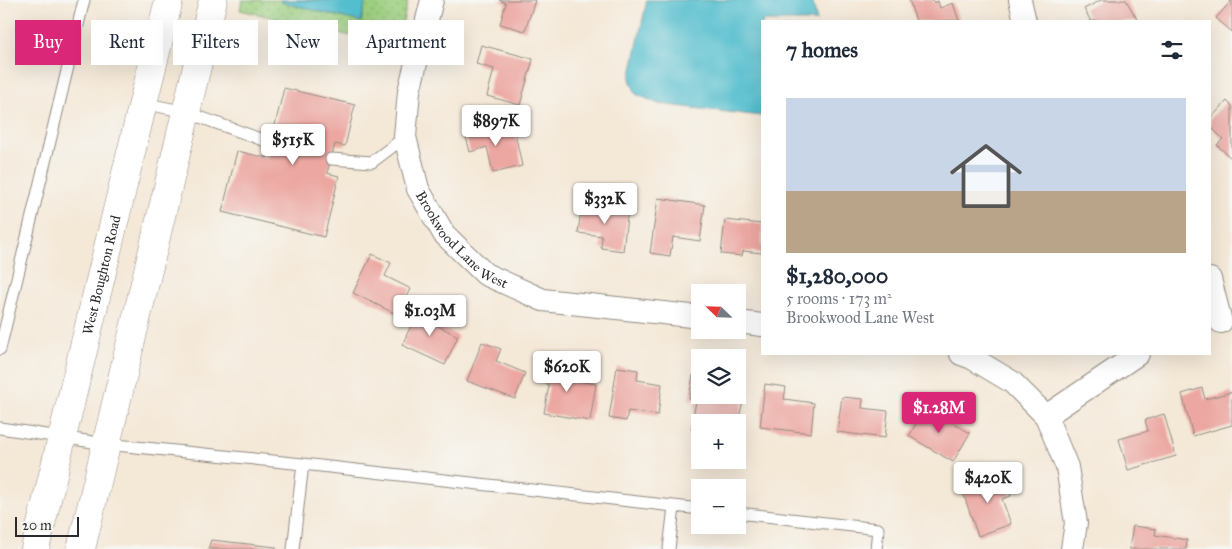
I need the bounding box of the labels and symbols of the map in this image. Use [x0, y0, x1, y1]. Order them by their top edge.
pin: $897K [461, 104, 531, 147]
pin: $515K [258, 124, 328, 166]
pin: $332K [570, 182, 640, 225]
street label: Brookwood Lane West [412, 188, 511, 292]
street label: West Boughton Road [79, 213, 124, 336]
north arrow [691, 284, 746, 339]
pin: $1.03M [389, 294, 471, 337]
pin: $620K [532, 350, 602, 393]
pin: $1.28M [898, 392, 980, 434]
pin: $420K [953, 462, 1023, 504]
scale bar [15, 514, 79, 537]

